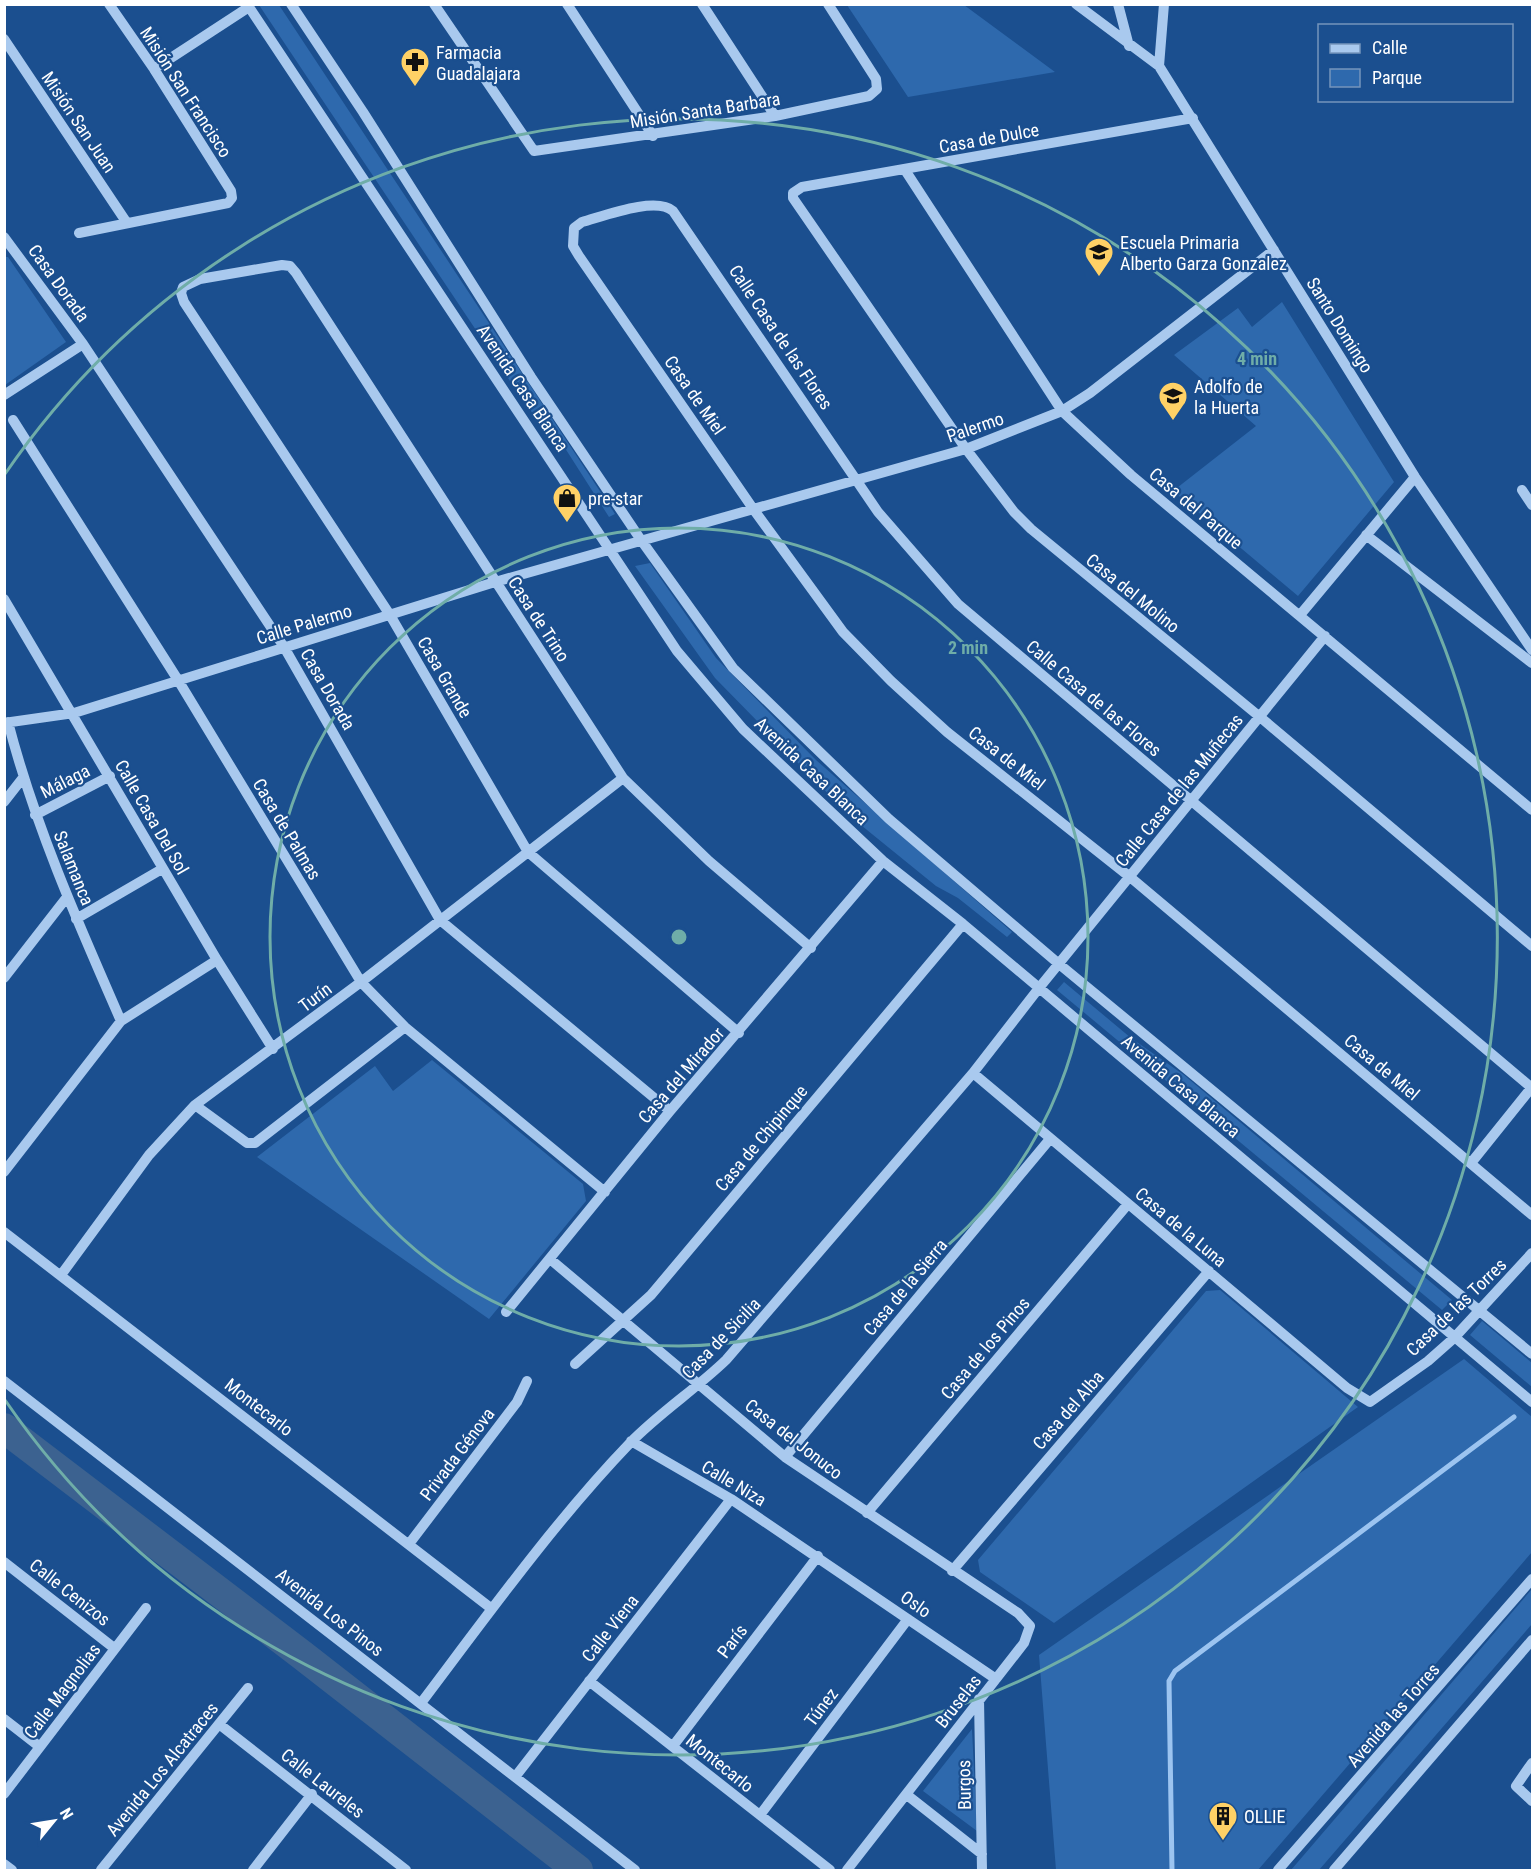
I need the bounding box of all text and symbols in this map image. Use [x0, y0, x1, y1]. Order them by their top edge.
street label: Misión San Francisco [136, 23, 236, 161]
legend [1318, 24, 1513, 102]
text: Calle [1372, 37, 1408, 58]
place label: Farmacia Guadalajara [436, 42, 521, 84]
pharmacy icon: Farmacia Guadalajara [399, 46, 431, 88]
street label: Misión San Juan [37, 67, 121, 177]
text: Parque [1372, 67, 1422, 88]
street label: Misión Santa Barbara [628, 88, 782, 132]
street label: Casa de Dulce [937, 119, 1041, 157]
place label: Escuela Primaria Alberto Garza Gonzalez [1120, 232, 1287, 274]
school or university icon: Escuela Primaria Alberto Garza Gonzalez [1083, 236, 1115, 278]
street label: Casa Dorada [24, 240, 94, 326]
street label: Calle Casa de las Flores [725, 261, 837, 413]
street label: Santo Domingo [1302, 273, 1378, 377]
street label: Avenida Casa Blanca [473, 321, 573, 455]
text: 4 min [1237, 348, 1277, 369]
street label: Casa de Miel [660, 351, 730, 439]
place label: Adolfo de la Huerta [1194, 376, 1263, 418]
school or university icon: Adolfo de la Huerta [1157, 380, 1189, 422]
street label: Palermo [944, 407, 1006, 447]
street label: Casa del Parque [1145, 463, 1247, 553]
shop icon: pre-star [551, 482, 583, 524]
place label: pre-star [588, 488, 643, 509]
street label: Casa del Molino [1082, 549, 1184, 637]
street label: Casa de Trino [504, 573, 574, 665]
street label: Calle Palermo [254, 600, 354, 648]
street label: Casa Grande [413, 633, 477, 721]
street label: Calle Casa de las Flores [1022, 635, 1166, 761]
text: 2 min [948, 637, 988, 658]
street label: Casa Dorada [296, 645, 360, 733]
street label: Calle Casa de las Muñecas [1111, 709, 1247, 871]
street label: Avenida Casa Blanca [751, 713, 873, 829]
street label: Casa de Miel [964, 722, 1050, 794]
street label: Calle Casa Del Sol [111, 756, 193, 878]
street label: Málaga [37, 760, 93, 802]
street label: Casa de Palmas [249, 775, 325, 883]
street label: Salamanca [50, 828, 98, 908]
centre of rings [669, 927, 689, 947]
street label: Turín [294, 978, 336, 1016]
street label: Casa del Mirador [634, 1022, 729, 1127]
street label: Avenida Casa Blanca [1117, 1030, 1245, 1142]
street label: Casa de Miel [1340, 1030, 1424, 1104]
street label: Casa de Chipinque [710, 1081, 812, 1195]
street label: Casa de la Luna [1131, 1183, 1231, 1271]
street label: Casa de la Sierra [859, 1235, 951, 1339]
street label: Casa de las Torres [1402, 1254, 1510, 1360]
street label: Casa de Sicilia [677, 1293, 765, 1383]
street label: Casa de los Pinos [936, 1293, 1034, 1403]
street label: Casa del Alba [1028, 1366, 1108, 1454]
street label: Montecarlo [221, 1374, 297, 1440]
street label: Casa del Jonuco [741, 1394, 847, 1484]
street label: Privada Génova [415, 1404, 499, 1504]
street label: Calle Niza [698, 1456, 770, 1510]
street label: Calle Cenizos [26, 1554, 114, 1630]
street label: Avenida Los Pinos [272, 1564, 388, 1660]
street label: Oslo [897, 1586, 935, 1622]
street label: Calle Viena [577, 1590, 643, 1666]
street label: París [713, 1620, 751, 1662]
street label: Calle Magnolias [19, 1639, 105, 1743]
street label: Avenida las Torres [1342, 1659, 1444, 1771]
street label: Bruselas [931, 1670, 985, 1732]
street label: Túnez [800, 1684, 842, 1730]
street label: Avenida Los Alcatraces [102, 1698, 222, 1840]
street label: Montecarlo [682, 1729, 758, 1797]
street label: Calle Laureles [277, 1744, 369, 1822]
street label: Burgos [953, 1760, 975, 1810]
north arrow [24, 1791, 84, 1851]
building icon: OLLIE [1207, 1800, 1239, 1842]
text: N [56, 1805, 77, 1823]
place label: OLLIE [1244, 1806, 1285, 1827]

